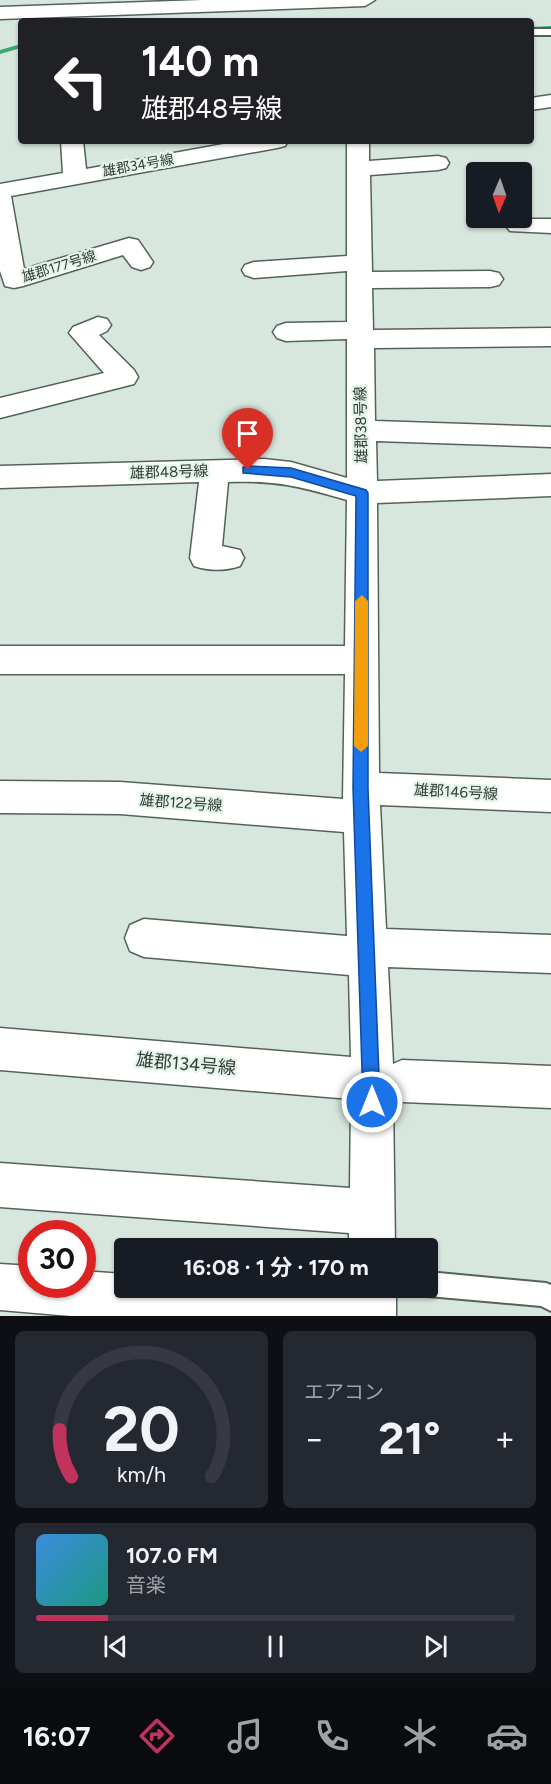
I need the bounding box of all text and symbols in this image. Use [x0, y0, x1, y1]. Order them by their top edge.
text: 140 m [141, 36, 259, 87]
icon: left [42, 42, 120, 120]
text: 雄郡48号線 [141, 92, 282, 125]
street label: 雄郡34号線 [101, 151, 175, 180]
north arrow [466, 162, 532, 228]
map controls [466, 162, 532, 228]
street label: 雄郡177号線 [20, 247, 98, 286]
street label: 雄郡38号線 [351, 386, 371, 464]
pin [222, 408, 273, 470]
icon: arrive [231, 417, 264, 450]
street label: 雄郡48号線 [129, 462, 209, 482]
street label: 雄郡146号線 [414, 781, 498, 803]
street label: 雄郡122号線 [139, 791, 223, 815]
street label: 雄郡134号線 [135, 1049, 237, 1079]
position arrow [340, 1070, 404, 1134]
speed limit sign: 30 [18, 1220, 96, 1298]
text: 16:08 · 1 分 · 170 m [183, 1254, 369, 1281]
text: エアコン [304, 1380, 384, 1404]
text: 20 [103, 1392, 180, 1467]
text: 21° [378, 1411, 441, 1465]
text: − [304, 1419, 325, 1458]
text: + [494, 1419, 515, 1458]
text: km/h [117, 1462, 166, 1487]
text: 107.0 FM [126, 1542, 218, 1569]
text: 音楽 [126, 1573, 166, 1597]
icon: previous [99, 1630, 132, 1663]
icon: pause [259, 1630, 292, 1663]
icon: next [419, 1630, 452, 1663]
icon: directions [136, 1715, 178, 1757]
icon: music [224, 1715, 266, 1757]
icon: phone [311, 1715, 353, 1757]
icon: climate [399, 1715, 441, 1757]
icon: car [486, 1715, 528, 1757]
text: 16:07 [23, 1720, 90, 1753]

